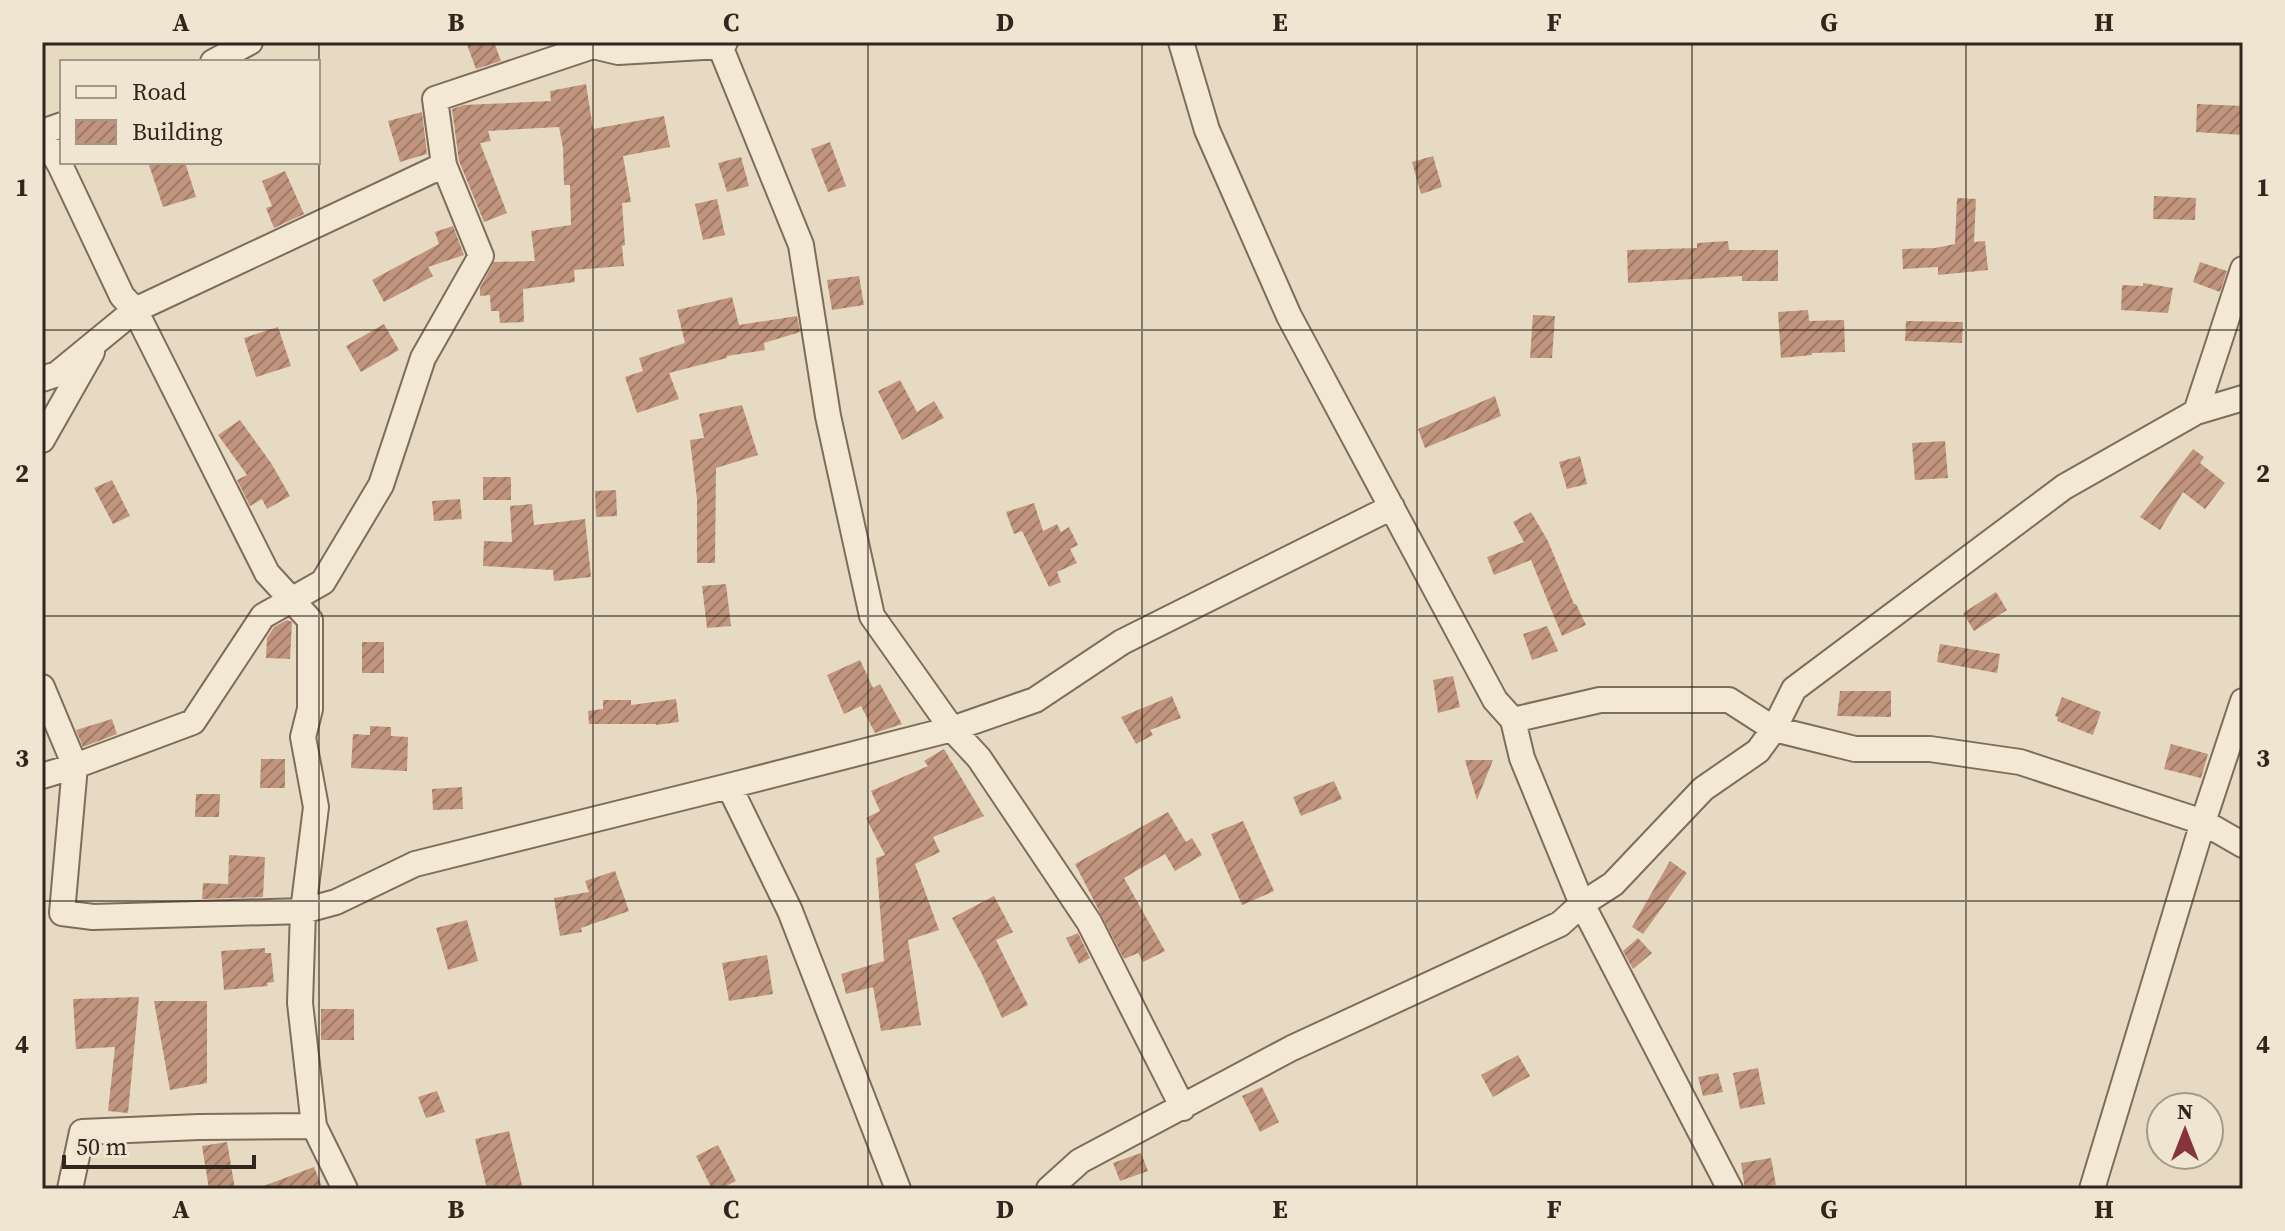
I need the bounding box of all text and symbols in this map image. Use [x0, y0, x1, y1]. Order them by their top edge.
text: A [172, 4, 190, 40]
text: B [448, 4, 465, 40]
text: C [723, 4, 739, 40]
text: D [996, 4, 1014, 40]
text: E [1272, 4, 1288, 40]
text: F [1546, 4, 1562, 40]
text: G [1820, 4, 1838, 40]
text: H [2094, 4, 2114, 40]
legend [60, 60, 320, 164]
text: Road [132, 75, 187, 108]
text: Building [132, 115, 223, 148]
text: 1 [15, 169, 29, 205]
text: 1 [2256, 169, 2270, 205]
text: 2 [15, 455, 29, 491]
text: 2 [2256, 455, 2270, 491]
text: 3 [15, 740, 29, 776]
text: 3 [2256, 740, 2270, 776]
text: 4 [15, 1026, 29, 1062]
text: 4 [2256, 1026, 2270, 1062]
north arrow [2145, 1091, 2225, 1171]
text: N [2177, 1096, 2193, 1126]
scale bar [64, 1119, 254, 1169]
text: 50 m [76, 1130, 127, 1163]
text: A [172, 1191, 190, 1227]
text: B [448, 1191, 465, 1227]
text: C [723, 1191, 739, 1227]
text: D [996, 1191, 1014, 1227]
text: E [1272, 1191, 1288, 1227]
text: F [1546, 1191, 1562, 1227]
text: G [1820, 1191, 1838, 1227]
text: H [2094, 1191, 2114, 1227]

